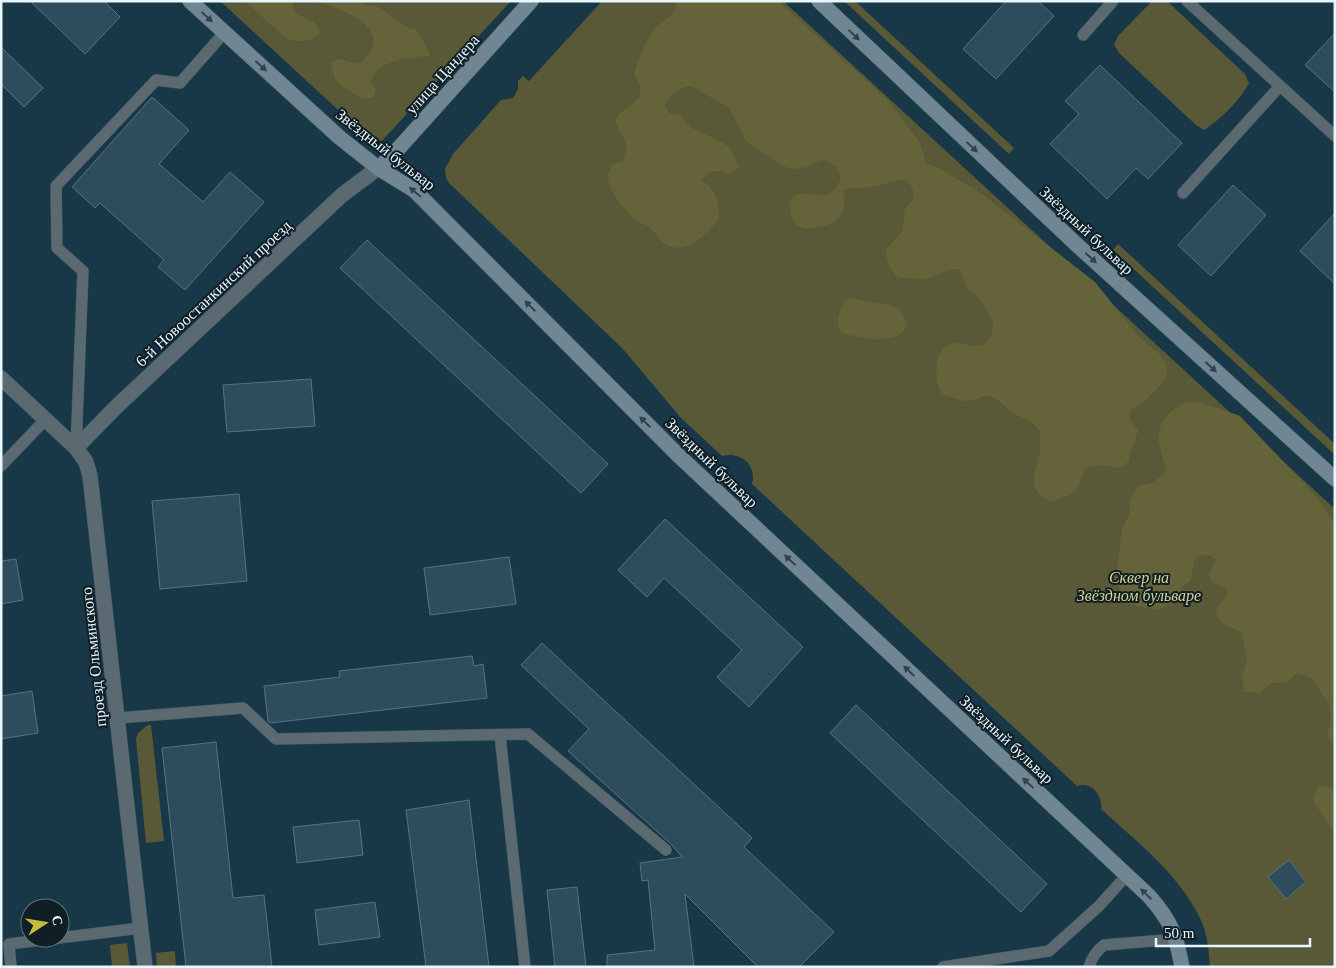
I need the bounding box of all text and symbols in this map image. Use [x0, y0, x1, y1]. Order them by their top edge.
one-way arrow [201, 11, 213, 23]
one-way arrow [848, 29, 860, 41]
street label: улица Цандера [402, 31, 483, 118]
one-way arrow [254, 60, 267, 71]
street label: Звёздный бульвар [332, 105, 439, 194]
one-way arrow [966, 141, 978, 153]
street label: Звёздный бульвар [1036, 183, 1137, 279]
one-way arrow [409, 186, 422, 197]
street label: 6-й Новоостанкинский проезд [132, 217, 295, 371]
one-way arrow [1084, 252, 1096, 264]
one-way arrow [524, 301, 536, 313]
one-way arrow [1205, 361, 1217, 373]
street label: Звёздный бульвар [661, 414, 761, 511]
one-way arrow [639, 416, 651, 428]
one-way arrow [785, 554, 797, 566]
park label: Сквер на Звёздном бульваре [1077, 569, 1201, 605]
street label: проезд Ольминского [78, 586, 110, 728]
one-way arrow [903, 665, 915, 677]
street label: Звёздный бульвар [956, 692, 1057, 788]
one-way arrow [1021, 777, 1034, 788]
one-way arrow [1140, 888, 1152, 900]
north arrow [20, 898, 70, 948]
text: С [49, 914, 66, 927]
scale bar [1156, 916, 1310, 948]
text: 50 m [1164, 925, 1195, 941]

